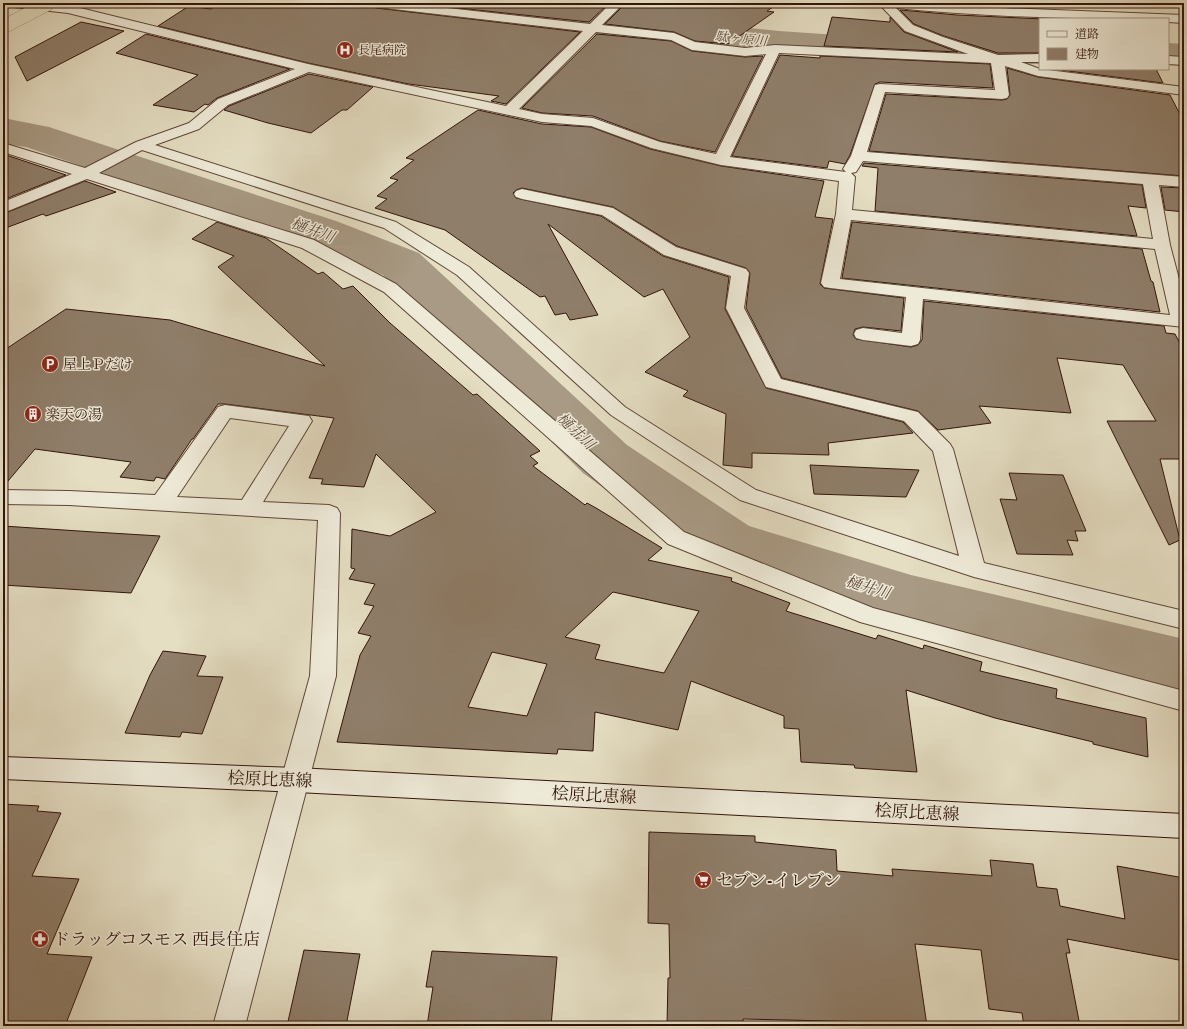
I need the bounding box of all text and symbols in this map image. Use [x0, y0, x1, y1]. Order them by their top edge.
legend [1039, 18, 1169, 70]
text: 道路 [1075, 27, 1099, 42]
water label: 駄ヶ原川 [714, 28, 770, 50]
hospital icon: 長尾病院 [335, 40, 355, 60]
place label: 長尾病院 [358, 43, 406, 58]
text: 建物 [1075, 47, 1099, 62]
water label: 樋井川 [288, 214, 339, 248]
parking icon: 屋上Ｐだけ [40, 354, 60, 374]
place label: 屋上Ｐだけ [63, 356, 133, 374]
building icon: 楽天の湯 [23, 404, 43, 424]
place label: 楽天の湯 [46, 406, 102, 424]
water label: 樋井川 [553, 409, 600, 455]
water label: 樋井川 [844, 572, 894, 604]
street label: 桧原比恵線 [227, 768, 313, 792]
street label: 桧原比恵線 [551, 783, 637, 809]
street label: 桧原比恵線 [874, 800, 960, 826]
supermarket icon: セブン-イレブン [693, 870, 713, 890]
place label: セブン-イレブン [716, 870, 841, 892]
pharmacy icon: ドラッグコスモス 西長住店 [30, 929, 50, 949]
place label: ドラッグコスモス 西長住店 [53, 929, 260, 951]

